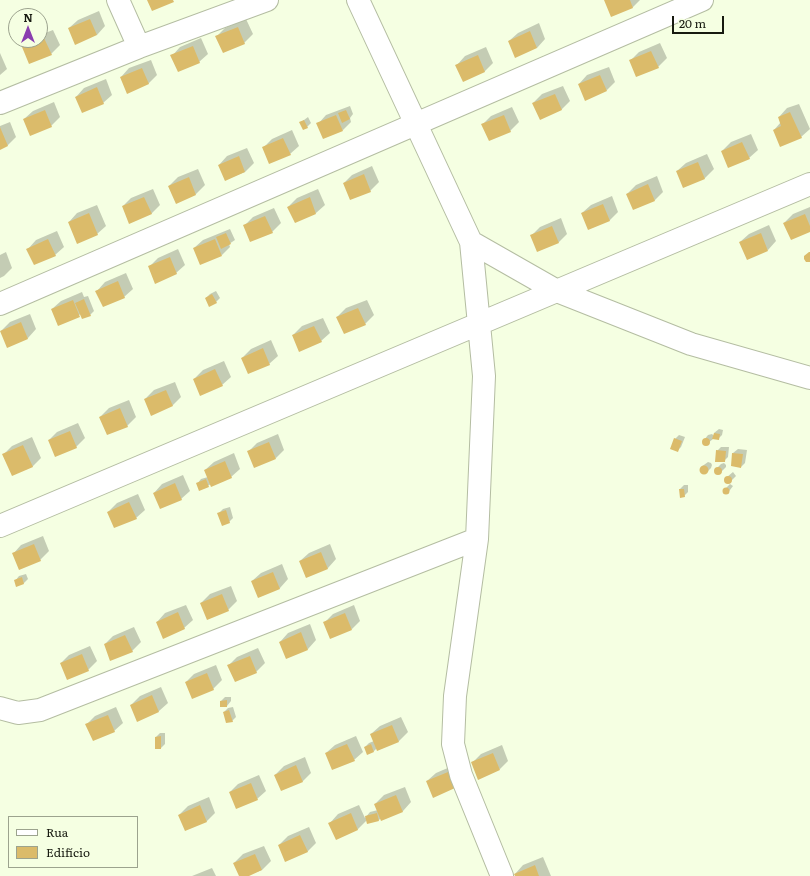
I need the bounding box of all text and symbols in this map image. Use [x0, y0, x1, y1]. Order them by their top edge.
north arrow [8, 8, 48, 48]
scale bar [674, 8, 726, 34]
text: N [23, 9, 33, 25]
text: 20 m [679, 14, 706, 32]
legend [8, 816, 138, 868]
text: Rua [46, 823, 68, 841]
text: Edifício [46, 843, 90, 861]

